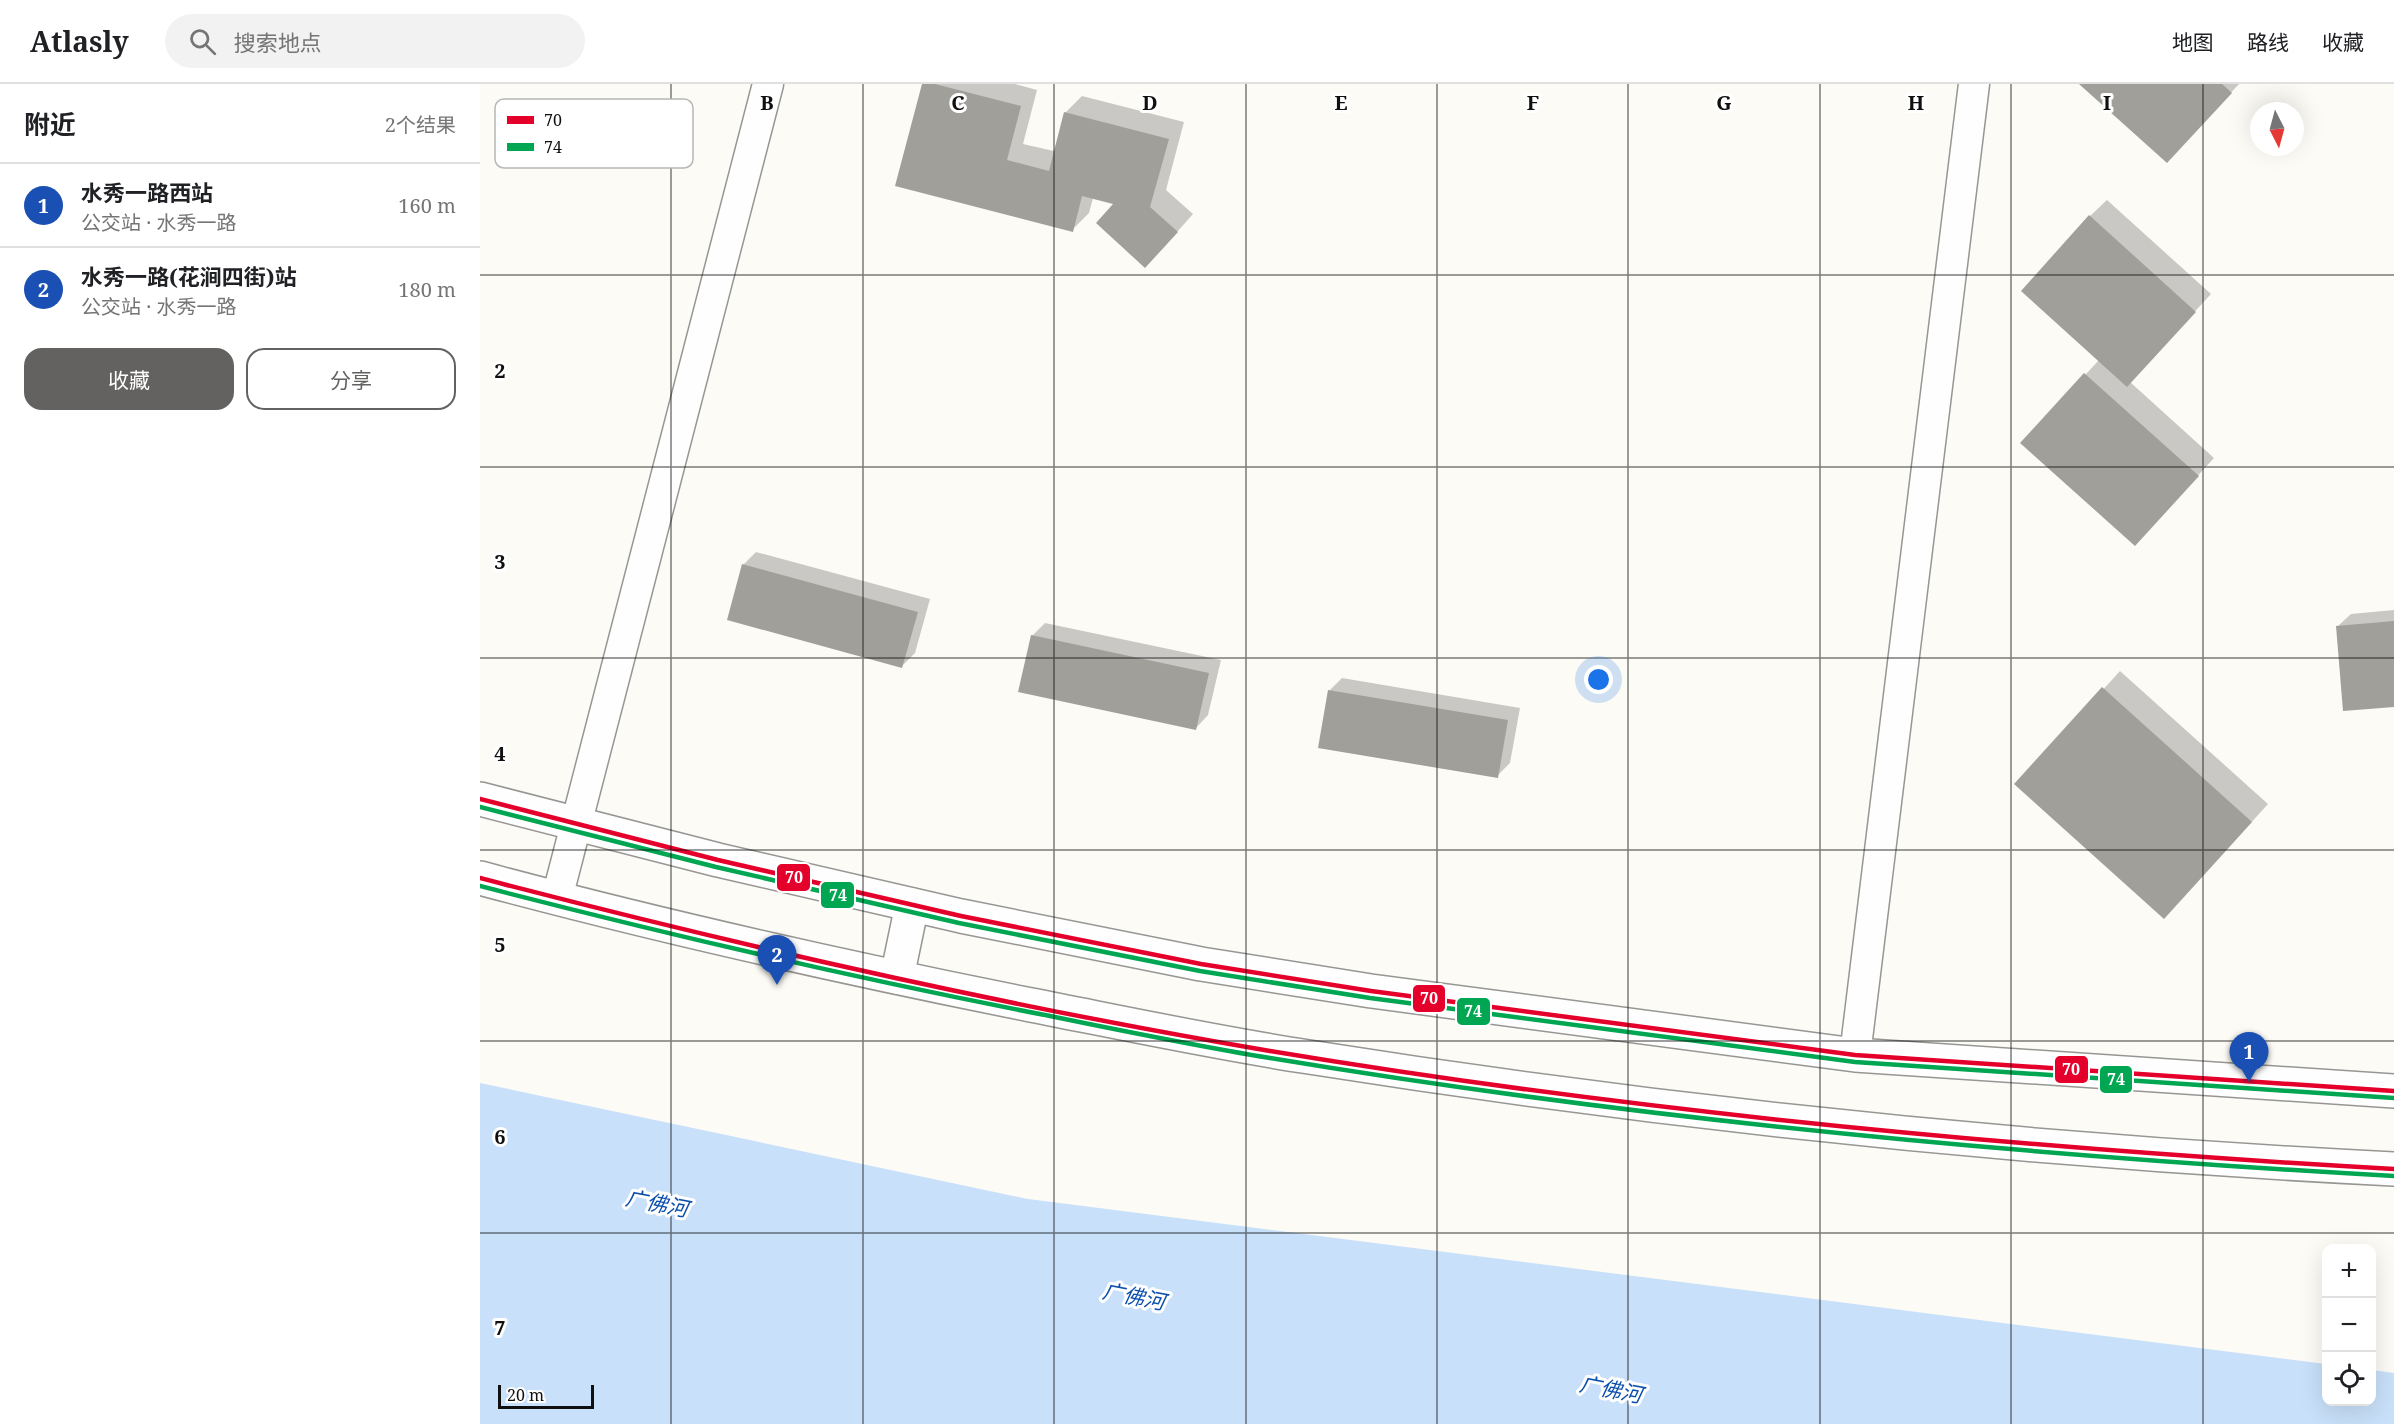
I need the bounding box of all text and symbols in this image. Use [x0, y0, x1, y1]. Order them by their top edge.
search box [165, 14, 585, 68]
text: Atlasly [30, 22, 129, 60]
icon: search [186, 25, 219, 58]
text: 搜索地点 [234, 27, 322, 57]
text: 地图 [2172, 28, 2214, 56]
text: 路线 [2247, 28, 2289, 56]
text: 收藏 [2322, 28, 2364, 56]
text: B [760, 89, 774, 116]
text: C [951, 89, 965, 116]
text: D [1142, 89, 1158, 116]
text: E [1334, 89, 1348, 116]
text: F [1527, 89, 1539, 116]
text: G [1716, 89, 1732, 116]
text: H [1908, 89, 1924, 116]
text: I [2103, 89, 2111, 116]
legend [495, 99, 693, 168]
north arrow [2250, 102, 2304, 156]
text: 附近 [24, 106, 76, 142]
text: 70 [544, 109, 562, 131]
text: 2个结果 [385, 111, 456, 138]
text: 74 [544, 136, 562, 158]
text: 水秀一路西站 [81, 177, 213, 207]
text: 1 [38, 192, 49, 219]
text: 160 m [398, 192, 456, 219]
text: 公交站 · 水秀一路 [81, 209, 236, 236]
text: 水秀一路(花涧四街)站 [81, 261, 297, 291]
text: 2 [38, 276, 49, 303]
text: 180 m [398, 276, 456, 303]
text: 公交站 · 水秀一路 [81, 293, 236, 320]
button: 收藏 [24, 348, 234, 410]
button: 分享 [246, 348, 456, 410]
text: 2 [494, 357, 506, 384]
text: 3 [494, 548, 506, 575]
your location [1584, 665, 1613, 694]
text: 4 [494, 740, 506, 767]
line badge: 70 [776, 863, 811, 892]
text: 70 [785, 866, 803, 888]
line badge: 74 [820, 881, 855, 909]
text: 74 [829, 884, 847, 906]
text: 5 [494, 931, 506, 958]
pin: 2 [758, 936, 796, 985]
line badge: 70 [1412, 984, 1446, 1013]
text: 70 [1420, 987, 1438, 1009]
line badge: 74 [1456, 997, 1491, 1026]
text: 74 [1464, 1000, 1482, 1022]
pin: 1 [2230, 1032, 2268, 1082]
line badge: 70 [2054, 1055, 2089, 1084]
text: 70 [2062, 1058, 2080, 1080]
line badge: 74 [2099, 1065, 2133, 1094]
text: 74 [2107, 1068, 2125, 1090]
text: 6 [494, 1123, 506, 1150]
water label: 广佛河 [623, 1183, 695, 1224]
map controls [2322, 1244, 2376, 1406]
button: + [2322, 1244, 2376, 1298]
water label: 广佛河 [1100, 1276, 1172, 1317]
button: − [2322, 1298, 2376, 1352]
text: 7 [494, 1314, 506, 1341]
button: locate [2322, 1352, 2376, 1406]
water label: 广佛河 [1577, 1369, 1649, 1410]
scale bar [498, 1382, 594, 1410]
text: 20 m [507, 1384, 544, 1406]

